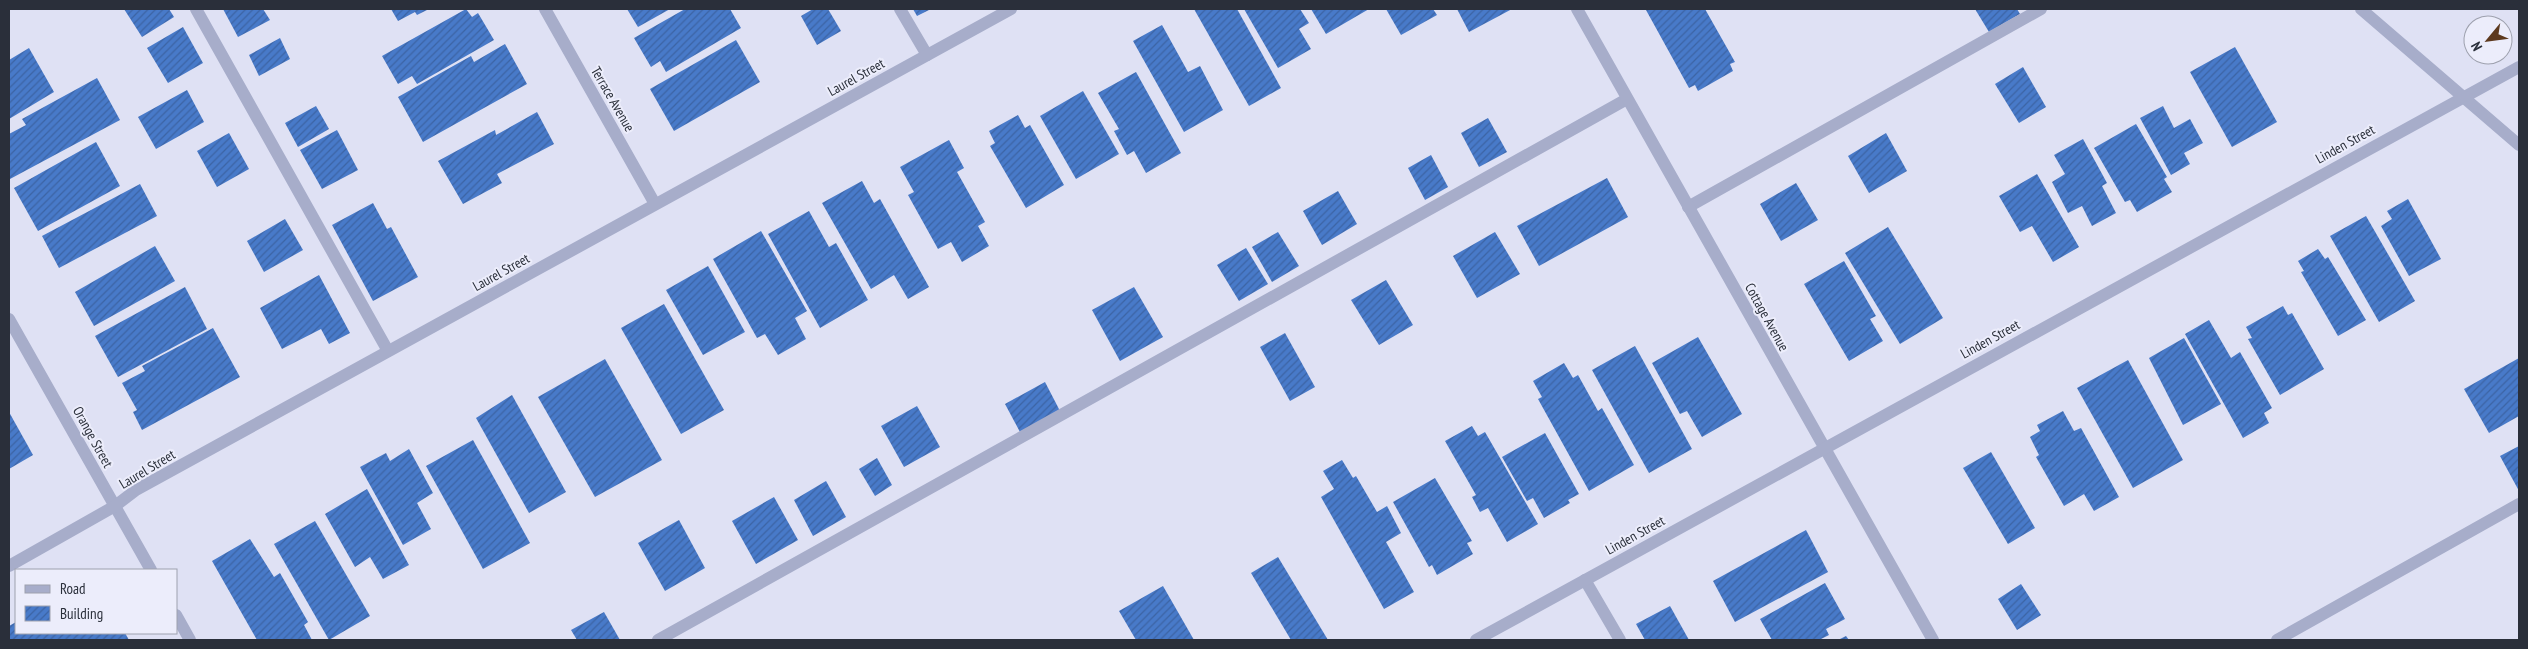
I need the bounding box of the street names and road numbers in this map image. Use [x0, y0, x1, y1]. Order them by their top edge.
street label: Laurel Street [824, 54, 888, 100]
street label: Terrace Avenue [587, 63, 639, 135]
street label: Linden Street [2312, 120, 2378, 168]
street label: Laurel Street [469, 249, 533, 295]
street label: Cottage Avenue [1741, 280, 1793, 354]
street label: Linden Street [1957, 315, 2023, 363]
street label: Orange Street [69, 403, 117, 471]
street label: Laurel Street [116, 445, 178, 493]
street label: Linden Street [1602, 511, 1668, 559]

